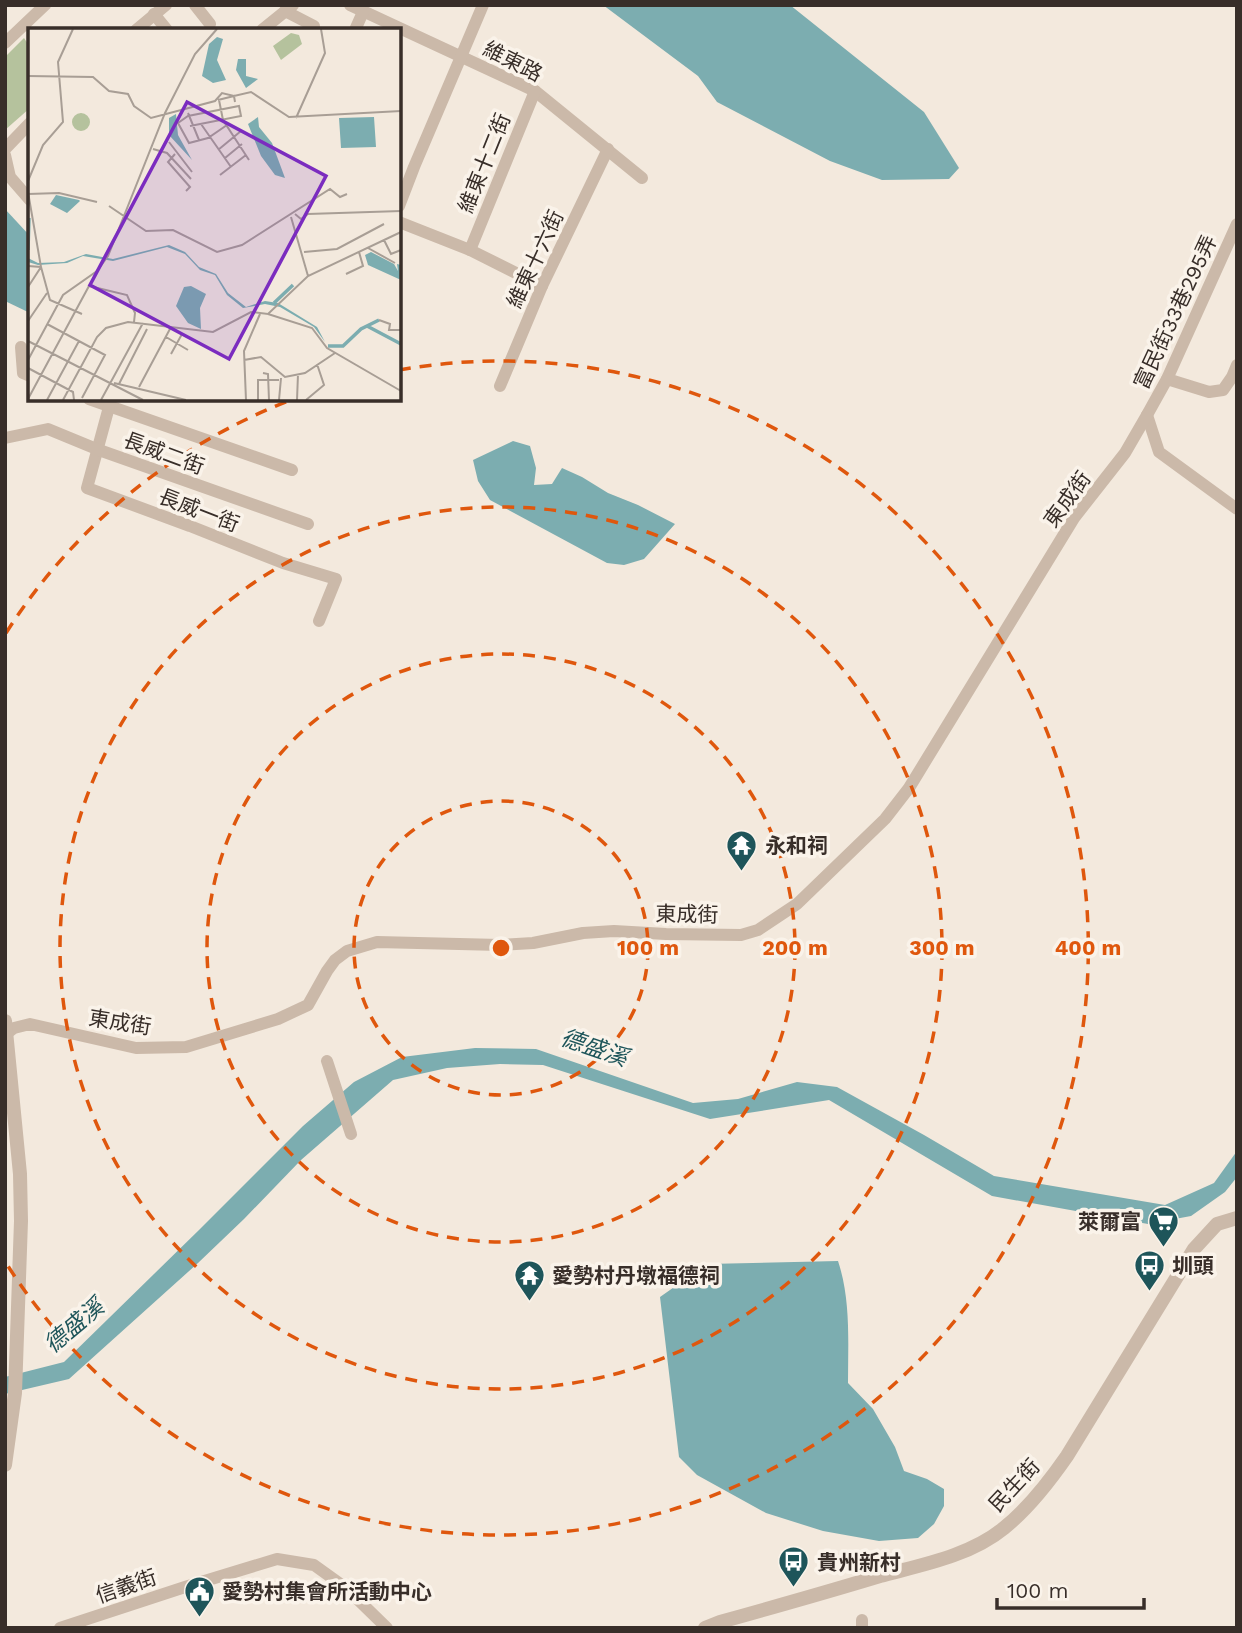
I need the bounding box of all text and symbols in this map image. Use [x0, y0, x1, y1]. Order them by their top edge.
inset map [28, 28, 401, 401]
street label: 維東路 [479, 36, 547, 86]
street label: 維東十二街 [453, 110, 515, 216]
street label: 維東十六街 [501, 206, 569, 312]
street label: 富民街33巷295弄 [1128, 231, 1222, 393]
street label: 長威二街 [120, 427, 208, 479]
street label: 東成街 [1038, 466, 1096, 532]
street label: 長威一街 [155, 483, 243, 537]
temple icon: 永和祠 [725, 828, 759, 872]
place label: 永和祠 [765, 833, 828, 858]
street label: 東成街 [655, 901, 719, 927]
text: 100 m [617, 935, 679, 960]
text: 200 m [762, 935, 828, 960]
text: 300 m [909, 935, 975, 960]
text: 400 m [1055, 935, 1121, 960]
centre of rings [489, 936, 513, 960]
street label: 東成街 [87, 1005, 153, 1039]
water label: 德盛溪 [557, 1024, 634, 1073]
supermarket icon: 萊爾富 [1147, 1204, 1181, 1248]
place label: 萊爾富 [1078, 1209, 1141, 1234]
bus stop icon: 圳頭 [1132, 1248, 1166, 1292]
place label: 圳頭 [1172, 1253, 1214, 1278]
temple icon: 愛勢村丹墩福德祠 [512, 1258, 546, 1302]
place label: 愛勢村丹墩福德祠 [552, 1263, 720, 1288]
water label: 德盛溪 [39, 1292, 111, 1359]
street label: 民生街 [983, 1453, 1045, 1517]
bus stop icon: 貴州新村 [777, 1545, 811, 1589]
place label: 貴州新村 [817, 1550, 901, 1575]
street label: 信義街 [92, 1564, 160, 1608]
scale bar [997, 1566, 1144, 1610]
public building icon: 愛勢村集會所活動中心 [182, 1574, 216, 1618]
text: 100 m [1007, 1578, 1069, 1603]
place label: 愛勢村集會所活動中心 [222, 1579, 432, 1604]

